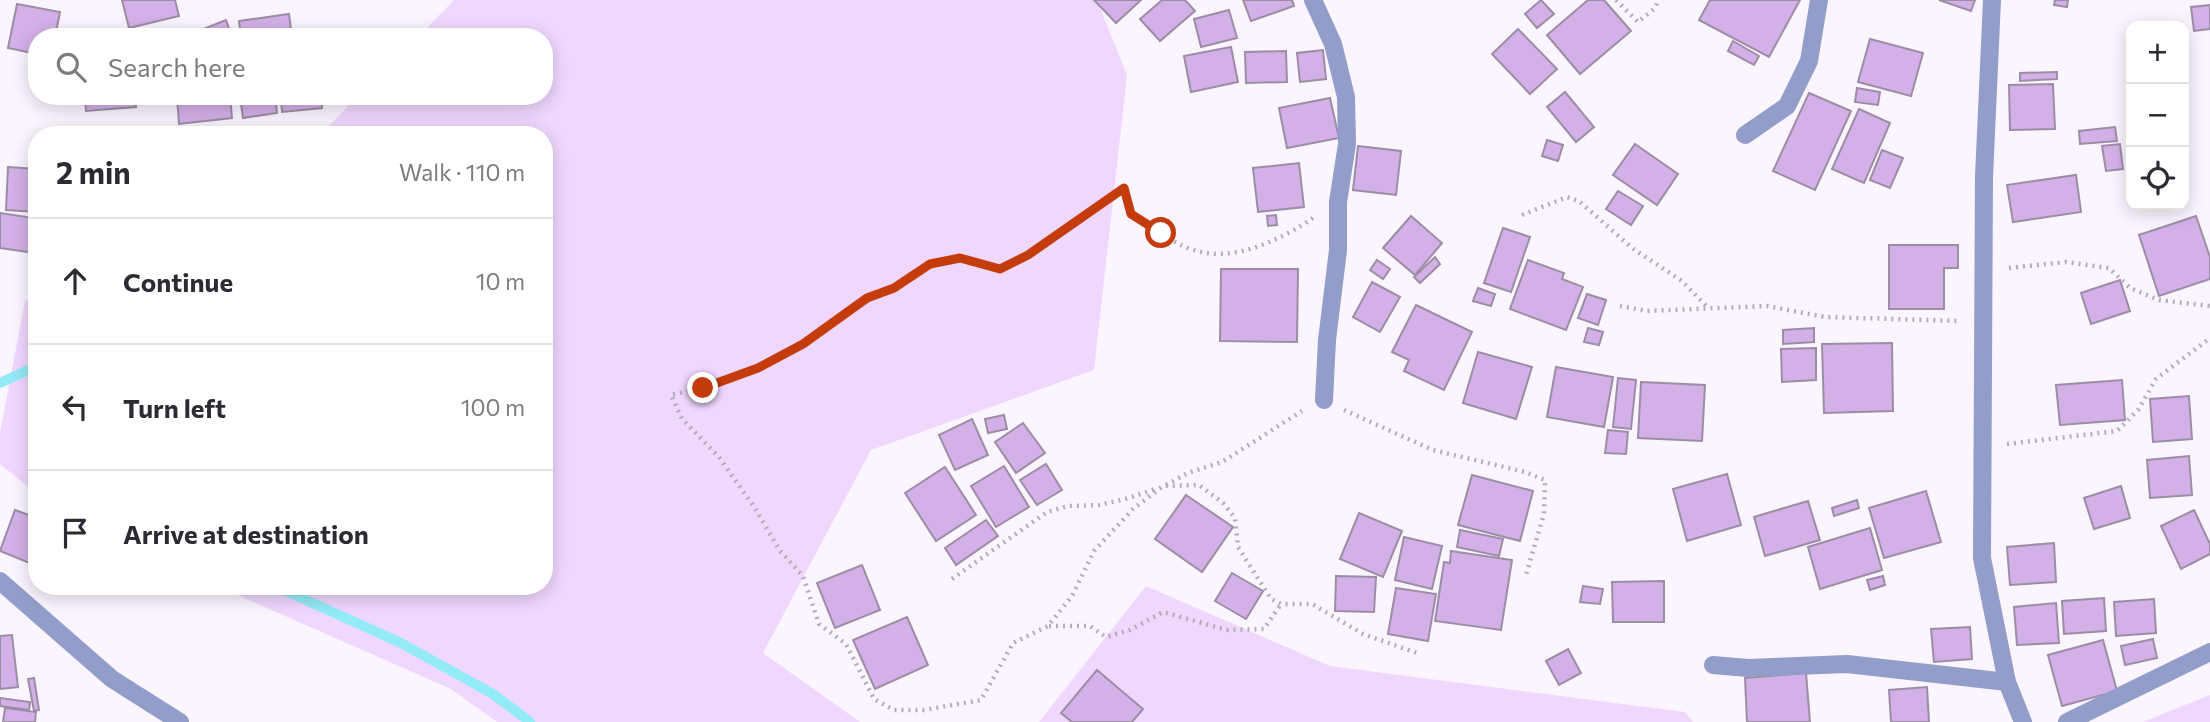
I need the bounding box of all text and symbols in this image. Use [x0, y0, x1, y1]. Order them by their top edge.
map controls [2126, 21, 2189, 210]
button: + [2126, 21, 2189, 84]
search box [28, 28, 553, 105]
icon: search [52, 48, 90, 86]
text: Search here [108, 51, 246, 82]
button: − [2126, 84, 2189, 147]
button: locate [2126, 147, 2189, 210]
text: 2 min [56, 153, 131, 190]
text: Walk · 110 m [399, 158, 525, 186]
route start [1145, 217, 1176, 248]
icon: ahead [56, 262, 94, 300]
text: Continue [123, 266, 233, 297]
text: 10 m [476, 267, 525, 295]
route end [687, 372, 718, 403]
icon: left [56, 388, 94, 426]
text: Turn left [123, 392, 226, 423]
text: 100 m [461, 393, 525, 421]
icon: arrive [56, 514, 94, 552]
text: Arrive at destination [123, 518, 369, 549]

